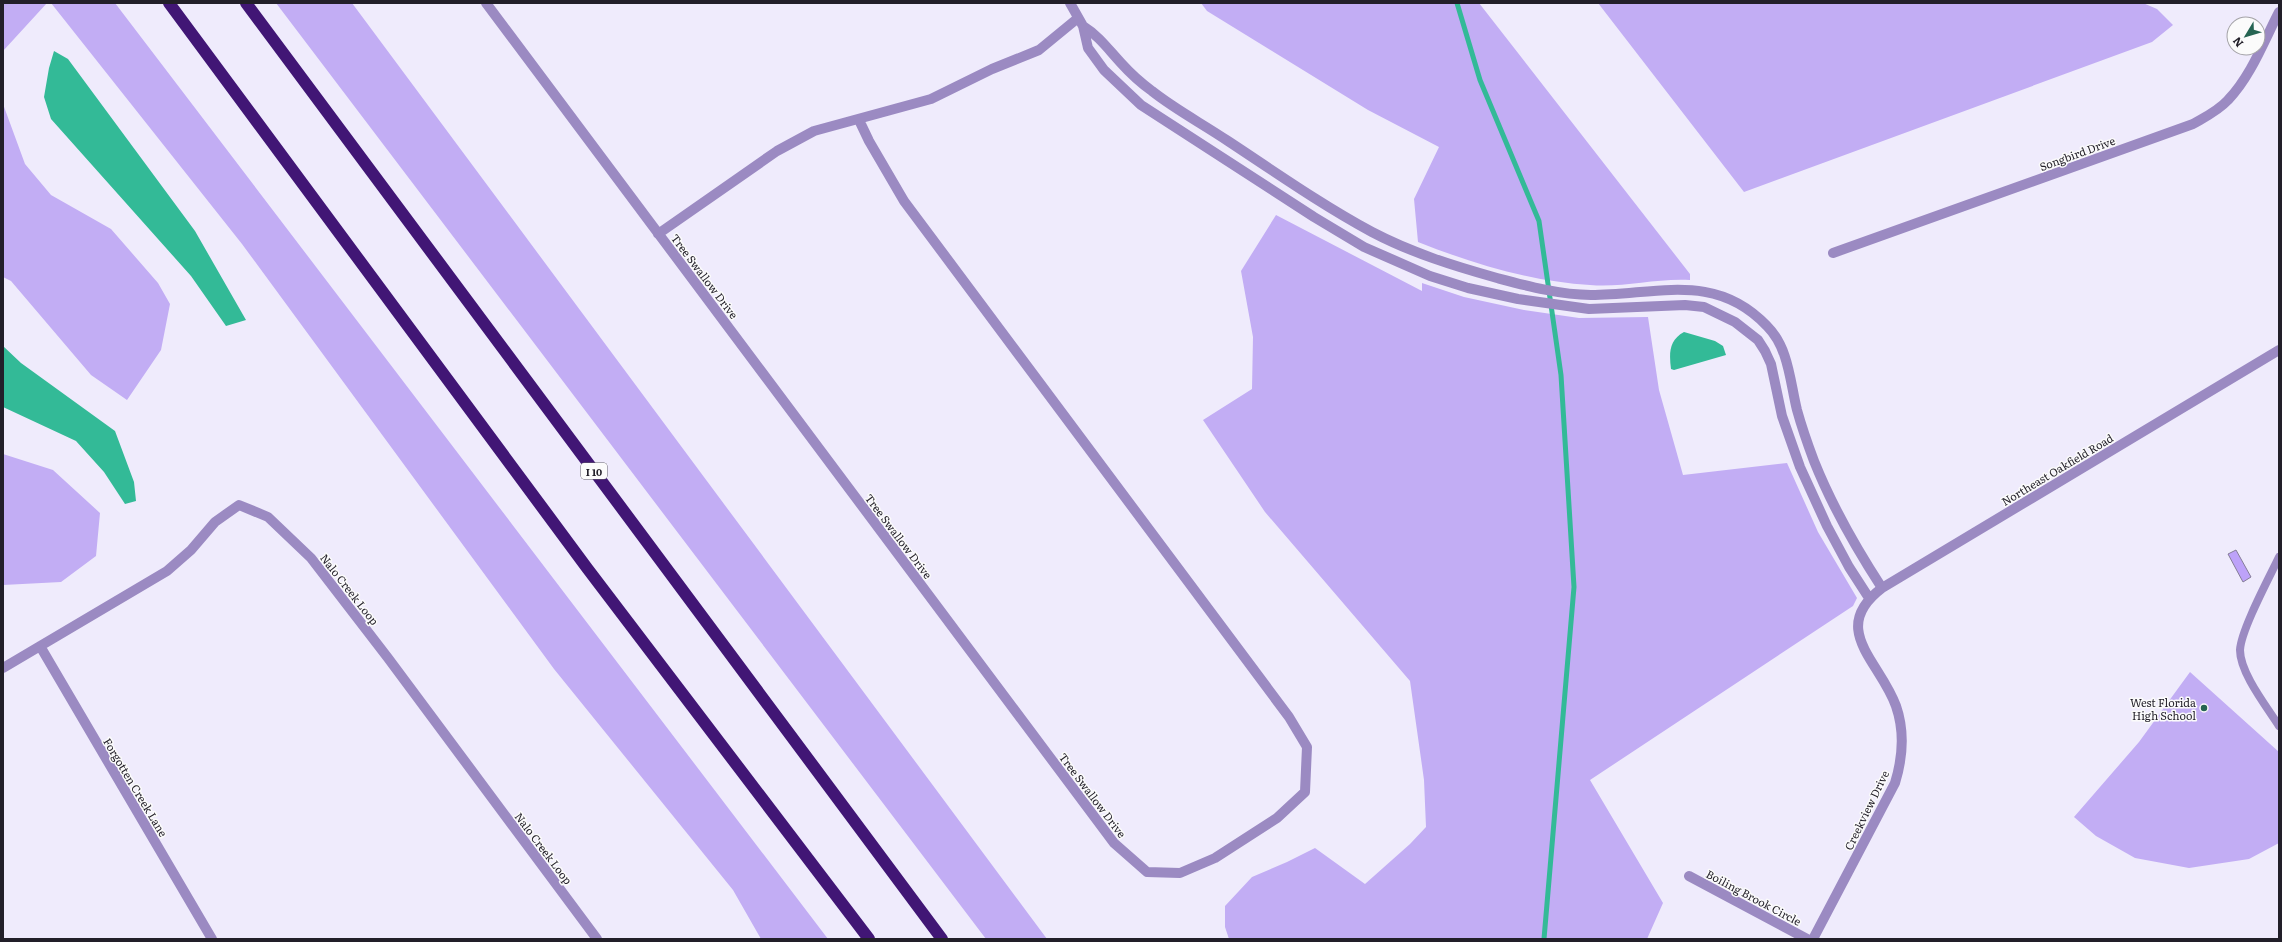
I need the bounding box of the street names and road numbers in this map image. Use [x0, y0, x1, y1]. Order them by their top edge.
street label: Songbird Drive [2037, 132, 2117, 174]
street label: Tree Swallow Drive [668, 230, 742, 322]
street label: Northeast Oakfield Road [1998, 429, 2116, 509]
road number: I 10 [581, 463, 607, 479]
street label: Tree Swallow Drive [862, 490, 936, 582]
street label: Nalo Creek Loop [317, 550, 383, 628]
street label: Forgotten Creek Lane [100, 735, 172, 840]
street label: Tree Swallow Drive [1056, 749, 1130, 841]
street label: Creekview Drive [1840, 767, 1892, 853]
street label: Nalo Creek Loop [512, 809, 576, 887]
street label: Boiling Brook Circle [1704, 865, 1805, 929]

